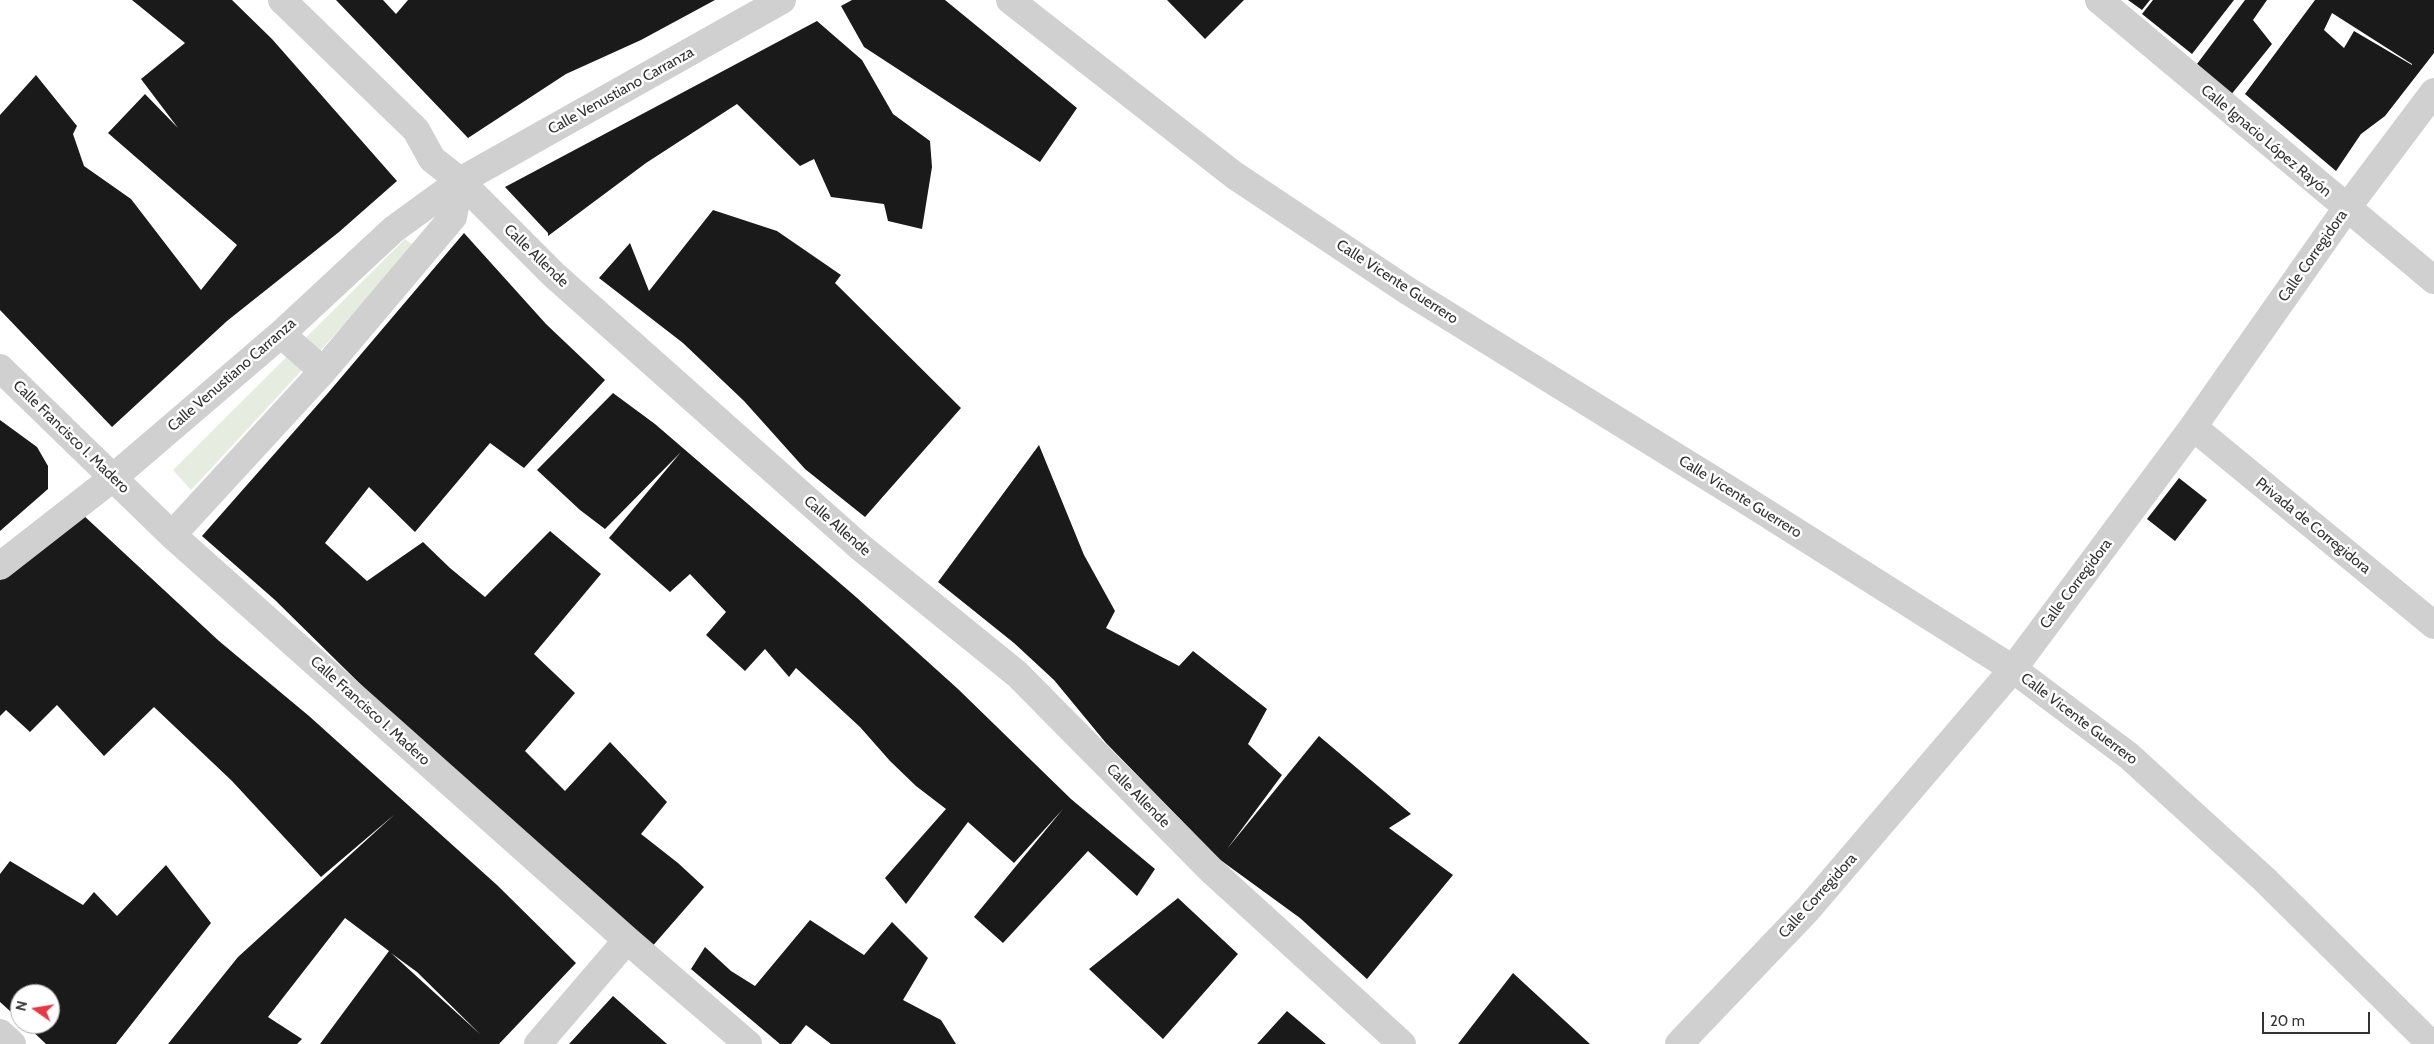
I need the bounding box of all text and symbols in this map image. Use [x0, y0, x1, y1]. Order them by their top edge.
street label: Calle Venustiano Carranza [545, 43, 697, 139]
street label: Calle Ignacio López Rayón [2197, 81, 2335, 201]
street label: Calle Corregidora [2275, 207, 2351, 305]
street label: Calle Allende [500, 221, 572, 291]
street label: Calle Vicente Guerrero [1333, 236, 1461, 328]
street label: Calle Venustiano Carranza [164, 314, 300, 436]
street label: Calle Francisco I. Madero [9, 377, 133, 497]
street label: Calle Vicente Guerrero [1675, 452, 1805, 542]
street label: Privada de Corregidora [2252, 474, 2374, 578]
street label: Calle Allende [800, 492, 874, 560]
street label: Calle Corregidora [2036, 535, 2116, 633]
street label: Calle Francisco I. Madero [306, 653, 434, 769]
street label: Calle Vicente Guerrero [2017, 669, 2141, 769]
street label: Calle Allende [1102, 760, 1174, 832]
street label: Calle Corregidora [1775, 850, 1861, 942]
north arrow [10, 984, 60, 1034]
text: N [11, 999, 31, 1013]
scale bar [2264, 1002, 2372, 1034]
text: 20 m [2270, 1012, 2305, 1030]

